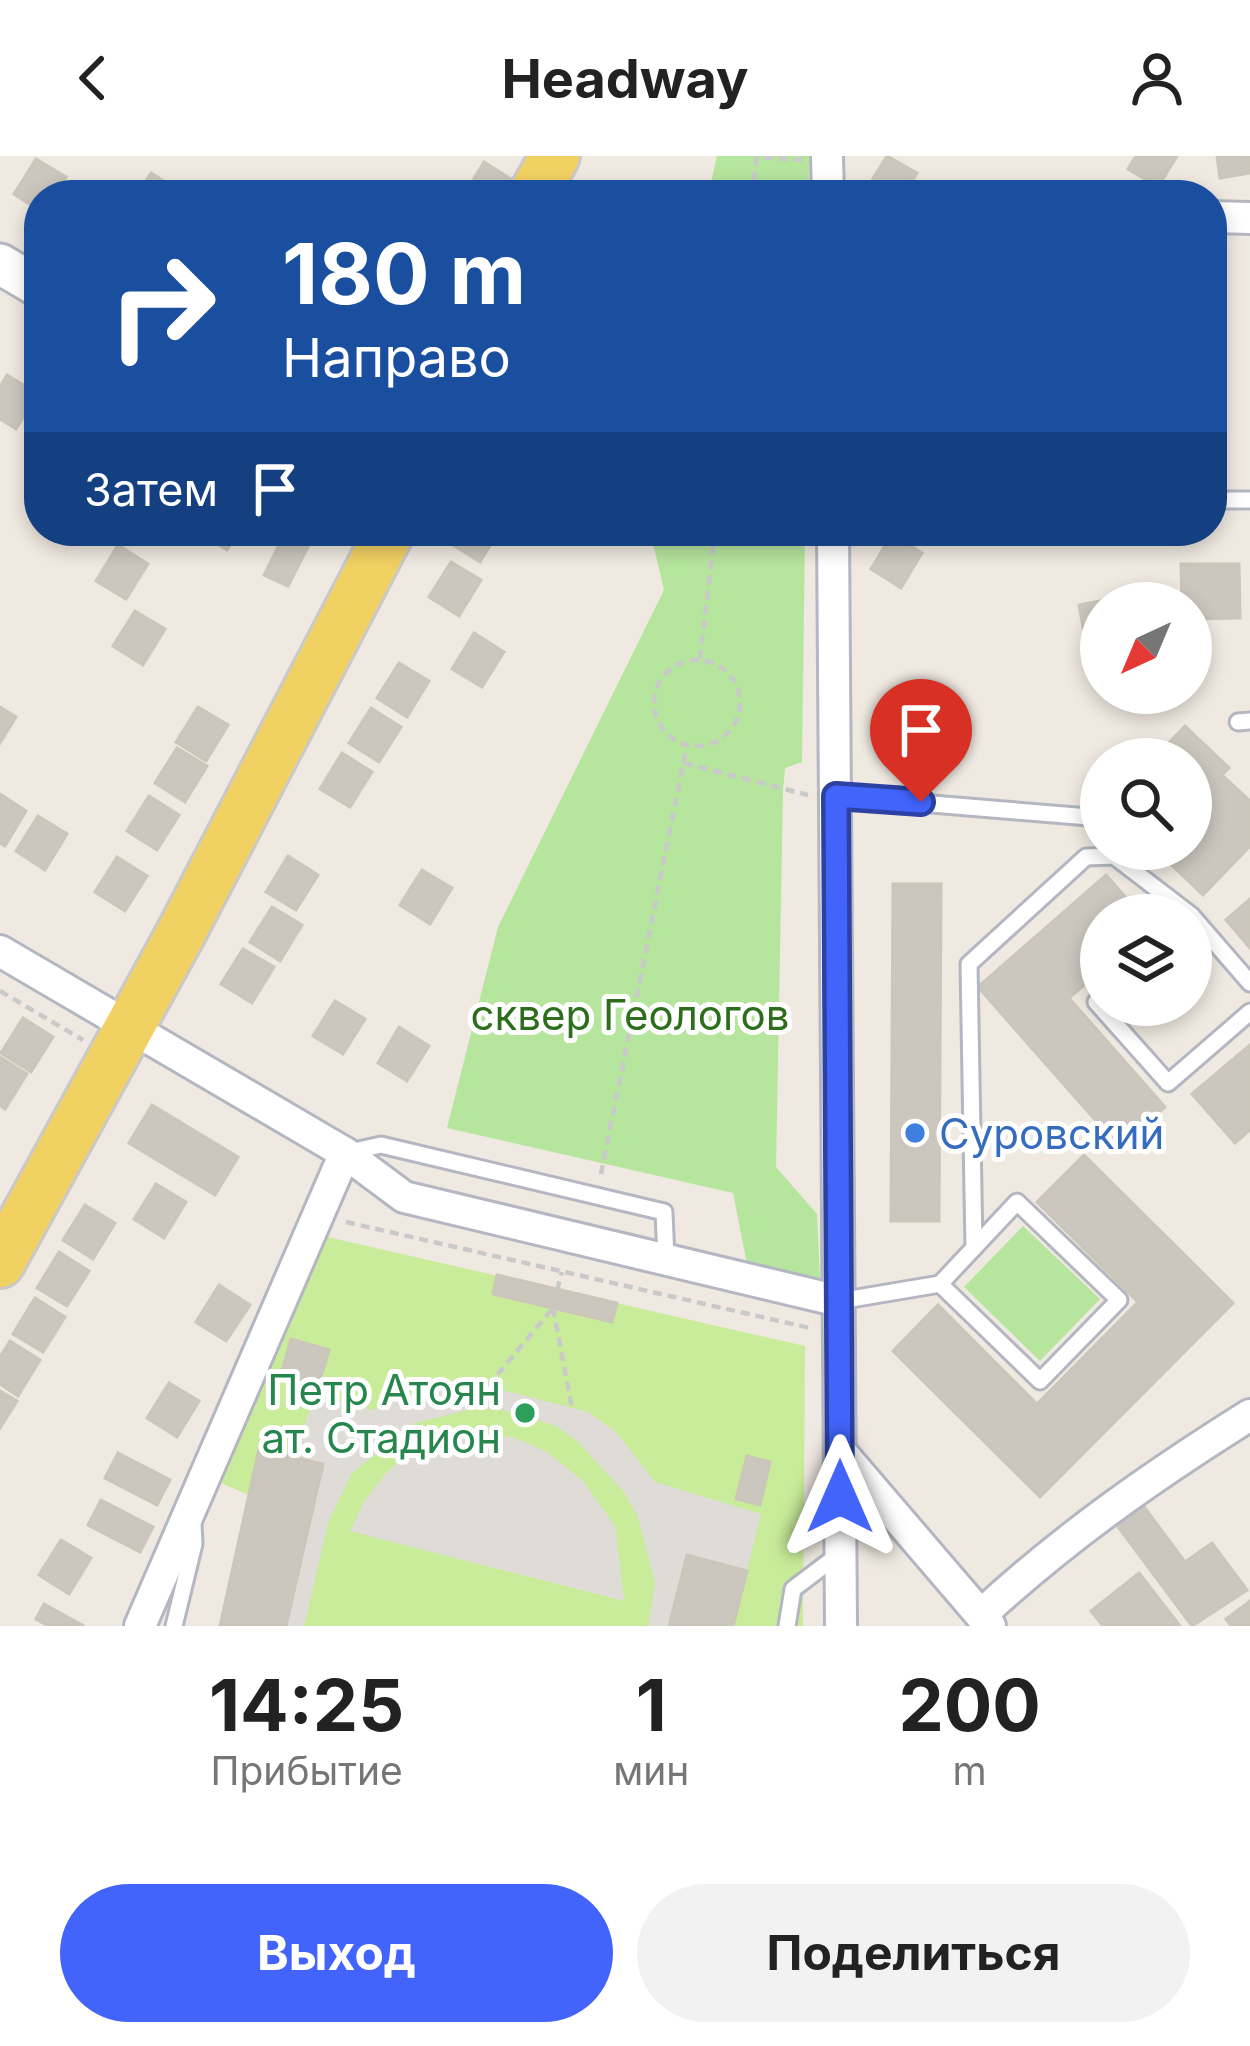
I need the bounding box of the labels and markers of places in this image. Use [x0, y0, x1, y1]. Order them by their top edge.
pin [870, 679, 972, 802]
place label: Суровский [939, 1108, 1164, 1159]
marker: Суровский [902, 1120, 928, 1146]
place label: Петр Атоян ат. Стадион [262, 1364, 501, 1463]
marker: Петр Атоян ат. Стадион [512, 1400, 538, 1426]

